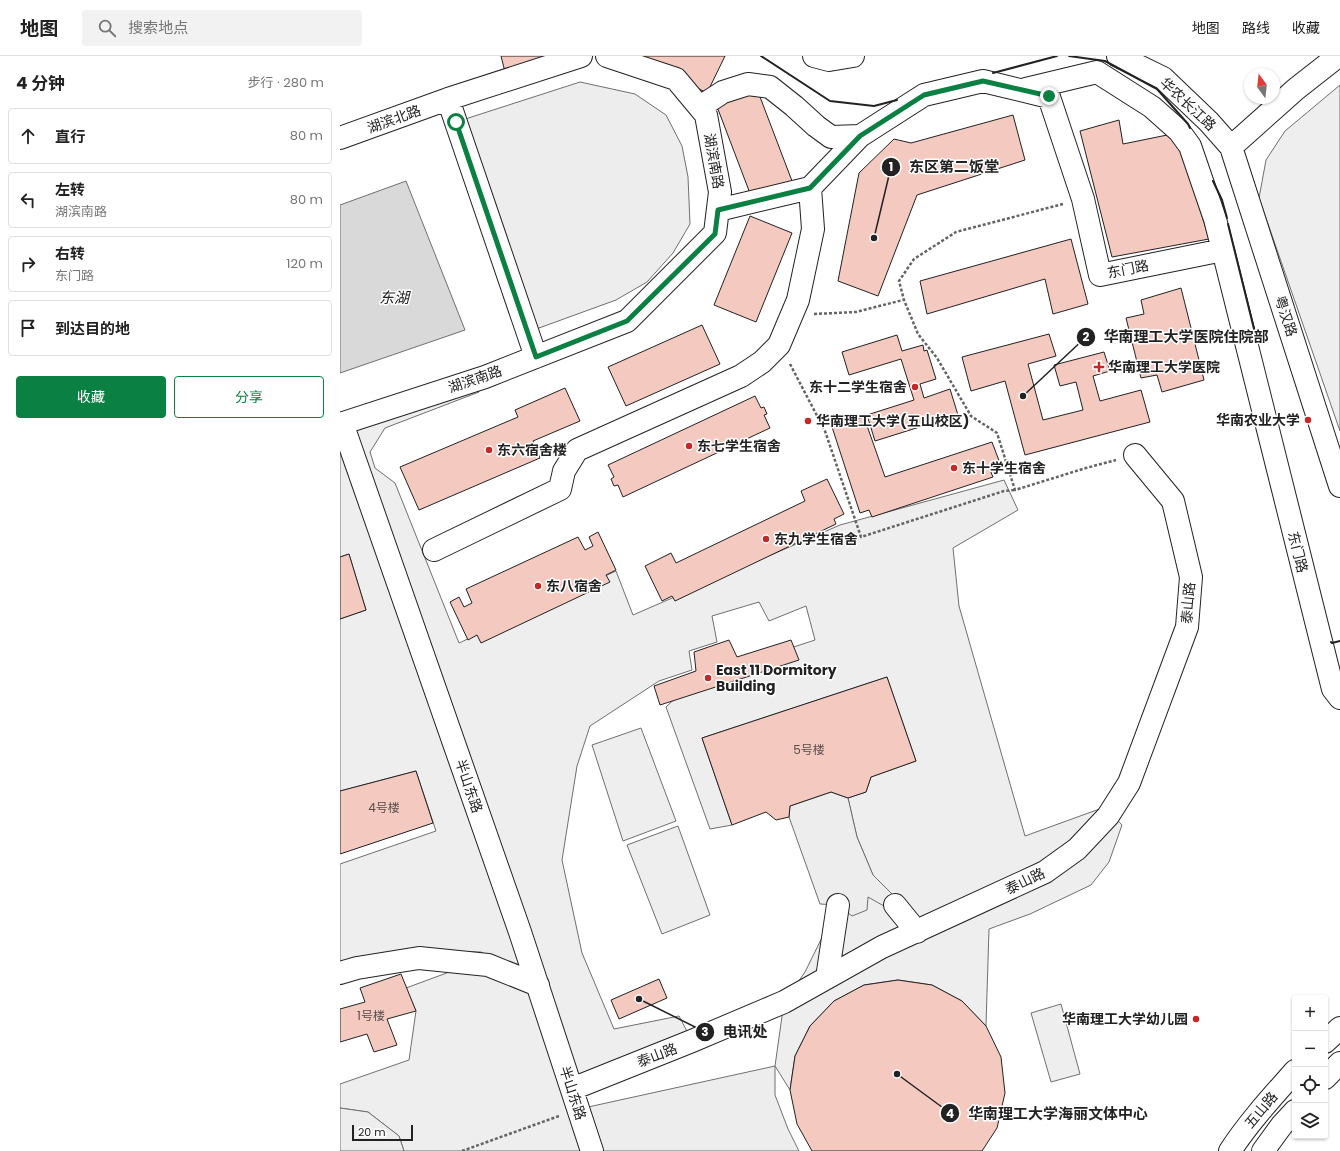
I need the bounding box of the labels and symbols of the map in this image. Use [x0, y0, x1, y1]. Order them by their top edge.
north arrow [1244, 68, 1280, 104]
street label: 华农长江路 [1156, 73, 1220, 135]
route end [1040, 87, 1058, 105]
street label: 湖滨北路 [364, 100, 424, 138]
route start [447, 113, 465, 131]
street label: 湖滨南路 [699, 132, 729, 190]
callout: 东区第二饭堂 [881, 153, 1007, 180]
text: 东区第二饭堂 [909, 156, 999, 177]
text: 1 [889, 158, 893, 175]
street label: 东门路 [1105, 255, 1151, 283]
water label: 东湖 [379, 287, 411, 308]
street label: 粤汉路 [1270, 293, 1302, 339]
callout: 华南理工大学医院住院部 [1076, 324, 1277, 351]
text: 华南理工大学医院住院部 [1103, 326, 1269, 347]
text: 2 [1083, 328, 1090, 345]
place label: 华南理工大学医院 [1108, 357, 1220, 377]
street label: 湖滨南路 [445, 360, 505, 398]
marker: 华南理工大学医院 [1093, 361, 1105, 373]
place label: 东十二学生宿舍 [809, 377, 907, 397]
marker: 东十二学生宿舍 [910, 382, 920, 392]
place label: 华南农业大学 [1216, 410, 1300, 430]
place label: 华南理工大学(五山校区) [816, 411, 969, 431]
marker: 华南农业大学 [1303, 415, 1313, 425]
marker: 华南理工大学(五山校区) [803, 416, 813, 426]
place label: 东七学生宿舍 [697, 436, 781, 456]
place label: 东六宿舍楼 [497, 440, 567, 460]
marker: 东七学生宿舍 [684, 441, 694, 451]
marker: 东六宿舍楼 [484, 445, 494, 455]
place label: 东十学生宿舍 [962, 458, 1046, 478]
marker: 东十学生宿舍 [949, 463, 959, 473]
place label: 东九学生宿舍 [774, 529, 858, 549]
street label: 东门路 [1283, 529, 1313, 575]
marker: 东九学生宿舍 [761, 534, 771, 544]
place label: 东八宿舍 [546, 576, 602, 596]
marker: 东八宿舍 [533, 581, 543, 591]
street label: 泰山路 [1176, 581, 1200, 625]
place label: East 11 Dormitory Building [716, 660, 837, 696]
marker: East 11 Dormitory Building [703, 673, 713, 683]
house number: 5号楼 [793, 741, 825, 758]
street label: 半山东路 [450, 756, 488, 816]
house number: 4号楼 [368, 799, 400, 816]
street label: 泰山路 [1002, 863, 1048, 899]
house number: 1号楼 [357, 1007, 385, 1024]
place label: 华南理工大学幼儿园 [1062, 1009, 1188, 1029]
marker: 华南理工大学幼儿园 [1191, 1014, 1201, 1024]
callout: 电讯处 [695, 1019, 776, 1046]
text: 电讯处 [722, 1021, 768, 1042]
text: 3 [701, 1023, 709, 1040]
street label: 泰山路 [634, 1038, 680, 1072]
street label: 半山东路 [555, 1063, 591, 1123]
street label: 五山路 [1240, 1087, 1282, 1133]
callout: 华南理工大学海丽文体中心 [940, 1100, 1156, 1127]
text: 华南理工大学海丽文体中心 [968, 1103, 1148, 1124]
text: 4 [946, 1105, 954, 1122]
scale bar [352, 1123, 413, 1142]

